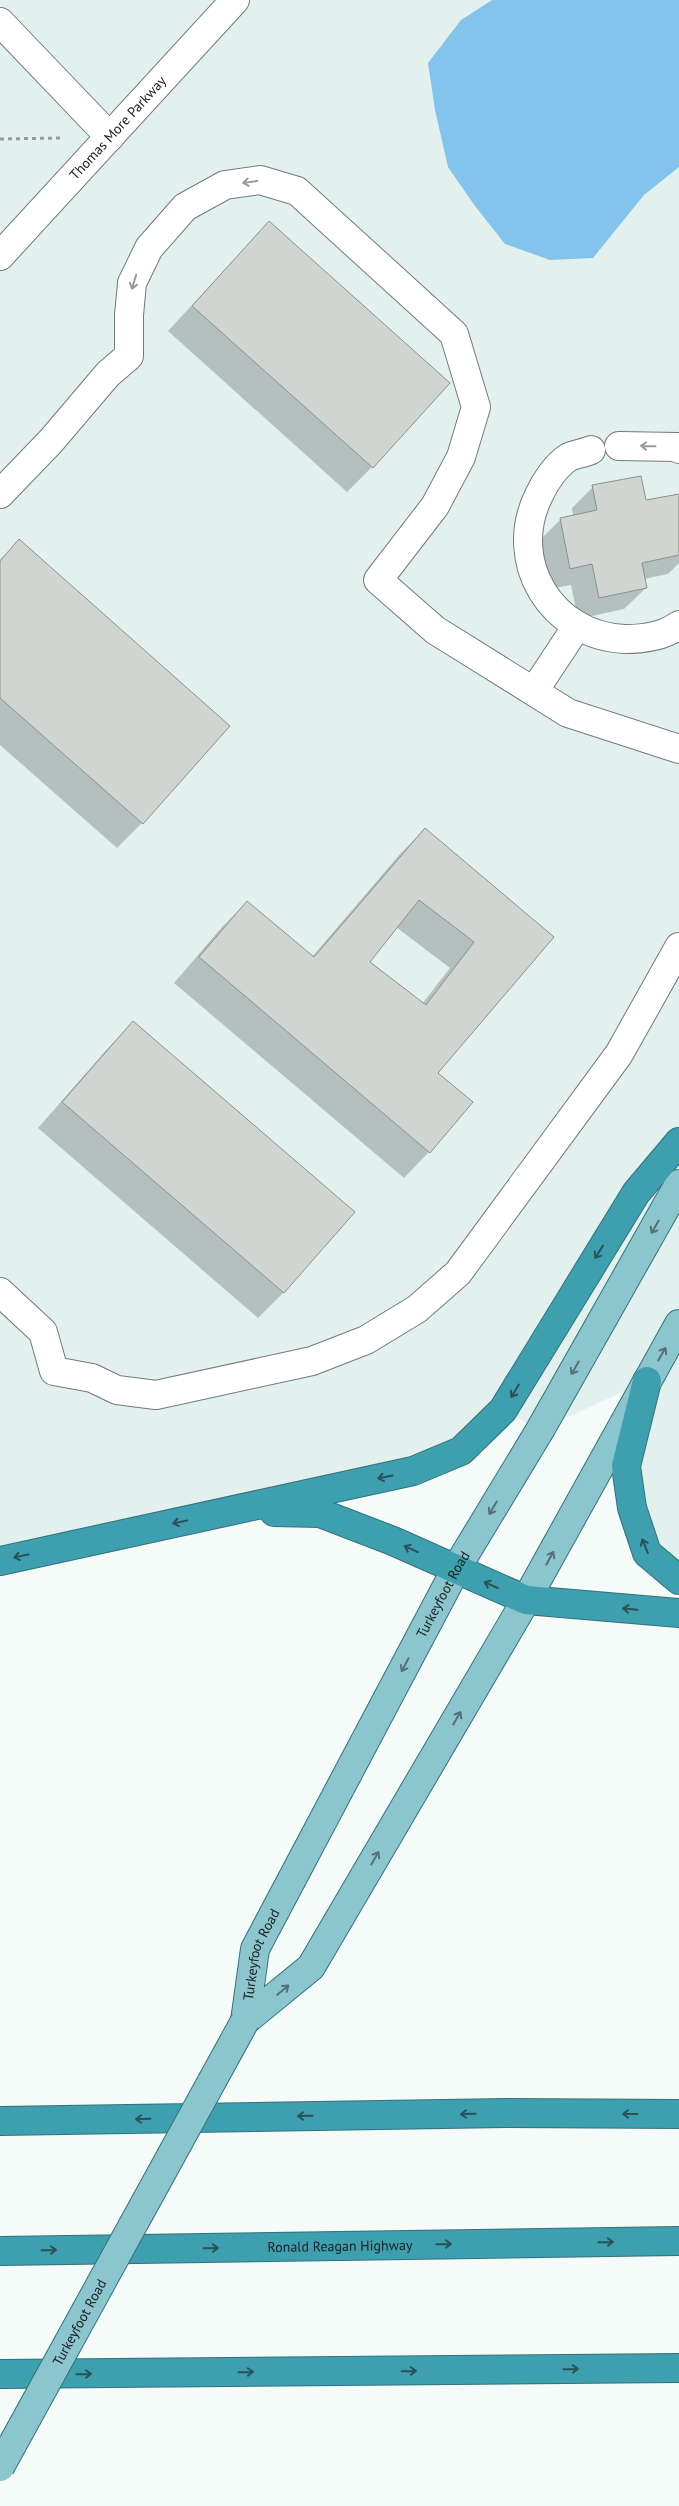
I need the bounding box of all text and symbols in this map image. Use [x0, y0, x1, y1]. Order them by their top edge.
street label: Thomas More Parkway [65, 72, 170, 184]
one-way arrow [242, 177, 258, 187]
one-way arrow [129, 274, 139, 290]
one-way arrow [640, 441, 656, 451]
one-way arrow [650, 1219, 660, 1234]
one-way arrow [594, 1244, 604, 1258]
one-way arrow [657, 1347, 667, 1362]
one-way arrow [569, 1360, 579, 1375]
one-way arrow [509, 1383, 519, 1397]
one-way arrow [377, 1473, 393, 1482]
one-way arrow [487, 1501, 497, 1515]
one-way arrow [172, 1517, 188, 1527]
one-way arrow [640, 1539, 650, 1554]
one-way arrow [404, 1544, 419, 1554]
street label: Turkeyfoot Road [412, 1548, 474, 1641]
one-way arrow [545, 1551, 555, 1565]
one-way arrow [14, 1552, 30, 1561]
one-way arrow [484, 1579, 499, 1589]
one-way arrow [623, 1604, 639, 1614]
one-way arrow [400, 1658, 410, 1673]
one-way arrow [453, 1712, 463, 1726]
one-way arrow [370, 1852, 380, 1866]
street label: Turkeyfoot Road [239, 1906, 284, 2001]
one-way arrow [276, 1985, 289, 1996]
one-way arrow [460, 2109, 476, 2119]
one-way arrow [623, 2109, 639, 2119]
one-way arrow [298, 2112, 314, 2121]
one-way arrow [135, 2114, 152, 2124]
street label: Ronald Reagan Highway [267, 2236, 413, 2256]
one-way arrow [598, 2237, 614, 2247]
one-way arrow [435, 2240, 451, 2249]
one-way arrow [202, 2243, 219, 2253]
one-way arrow [40, 2245, 56, 2255]
street label: Turkeyfoot Road [48, 2276, 110, 2369]
one-way arrow [562, 2364, 579, 2374]
one-way arrow [400, 2366, 416, 2376]
one-way arrow [238, 2367, 254, 2377]
one-way arrow [75, 2369, 91, 2379]

